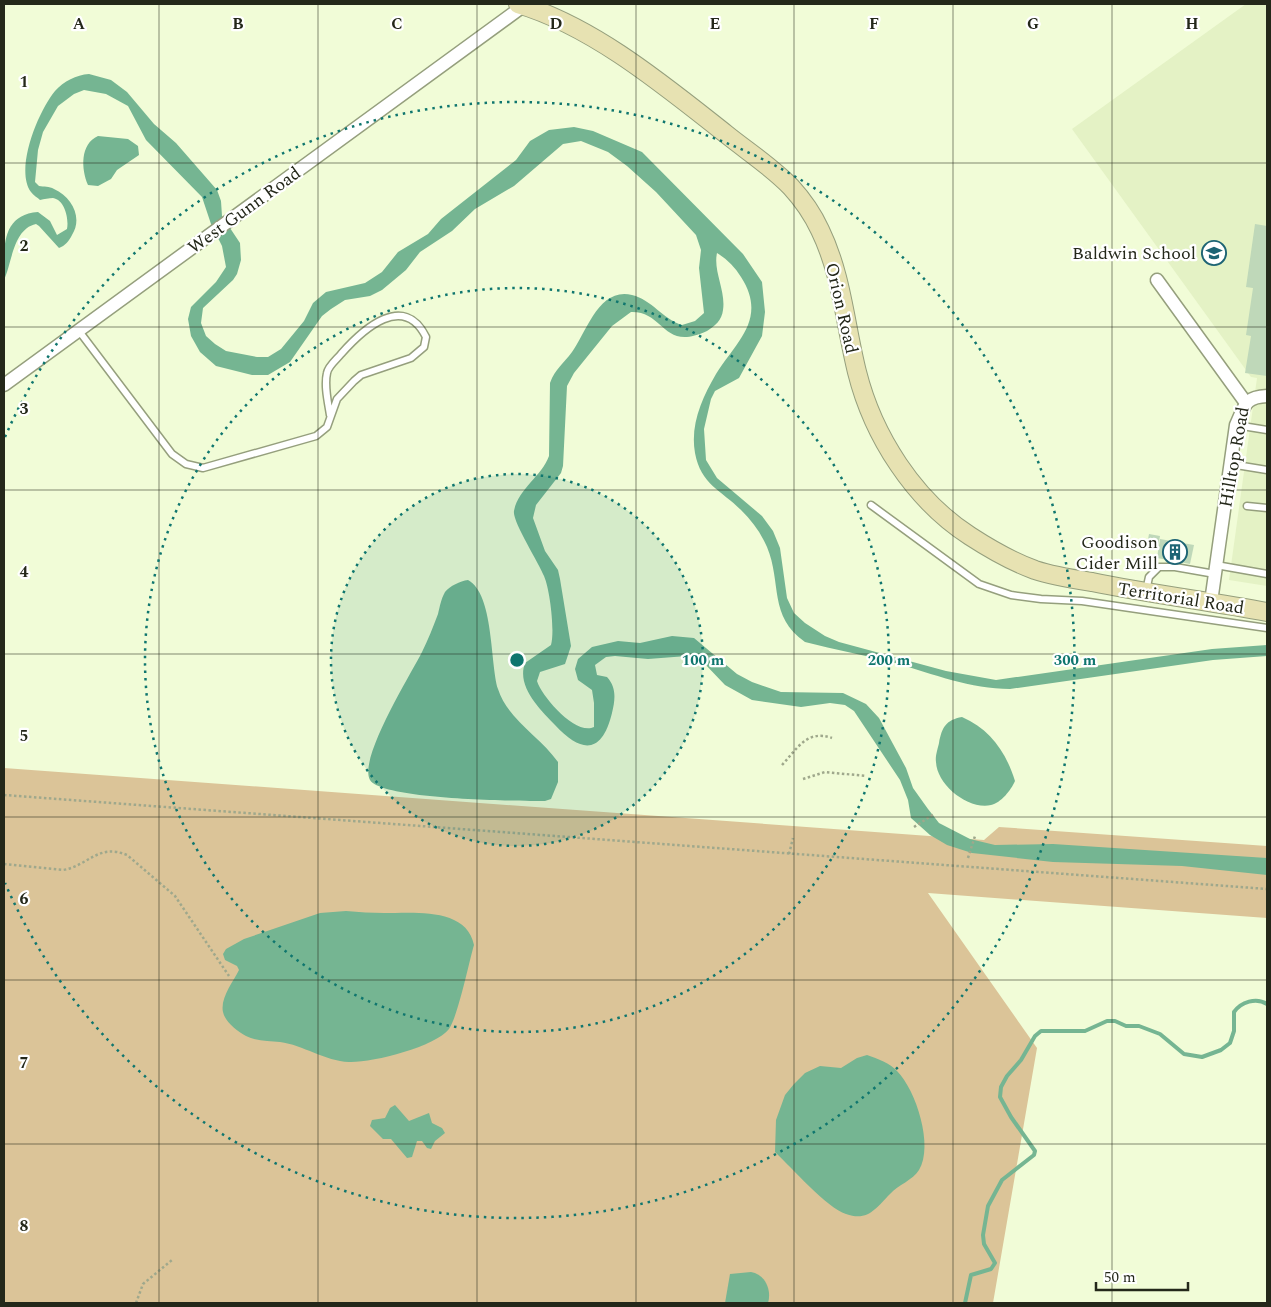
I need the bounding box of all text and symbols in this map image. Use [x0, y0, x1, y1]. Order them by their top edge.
text: A [73, 12, 86, 36]
text: B [232, 12, 244, 36]
text: C [391, 12, 403, 36]
text: D [550, 12, 563, 36]
text: E [710, 12, 720, 36]
text: F [869, 12, 879, 36]
text: G [1027, 12, 1039, 36]
text: H [1185, 12, 1199, 36]
text: 1 [20, 70, 28, 94]
street label: West Gunn Road [182, 160, 307, 261]
text: 2 [20, 234, 29, 258]
place label: Baldwin School [1072, 240, 1196, 267]
school or university icon: Baldwin School [1201, 240, 1227, 266]
street label: Orion Road [818, 260, 865, 356]
text: 3 [20, 397, 29, 421]
street label: Hilltop Road [1212, 404, 1257, 510]
place label: Goodison Cider Mill [1075, 529, 1158, 577]
building icon: Goodison Cider Mill [1162, 539, 1188, 565]
text: 4 [20, 560, 29, 584]
street label: Territorial Road [1116, 575, 1246, 622]
text: 100 m [682, 649, 725, 672]
text: 200 m [868, 649, 911, 672]
text: 300 m [1054, 649, 1097, 672]
centre of rings [508, 651, 526, 669]
text: 5 [20, 724, 28, 748]
text: 6 [20, 887, 29, 911]
text: 7 [20, 1051, 29, 1075]
text: 8 [20, 1214, 29, 1238]
scale bar [1096, 1260, 1188, 1292]
text: 50 m [1104, 1266, 1136, 1289]

